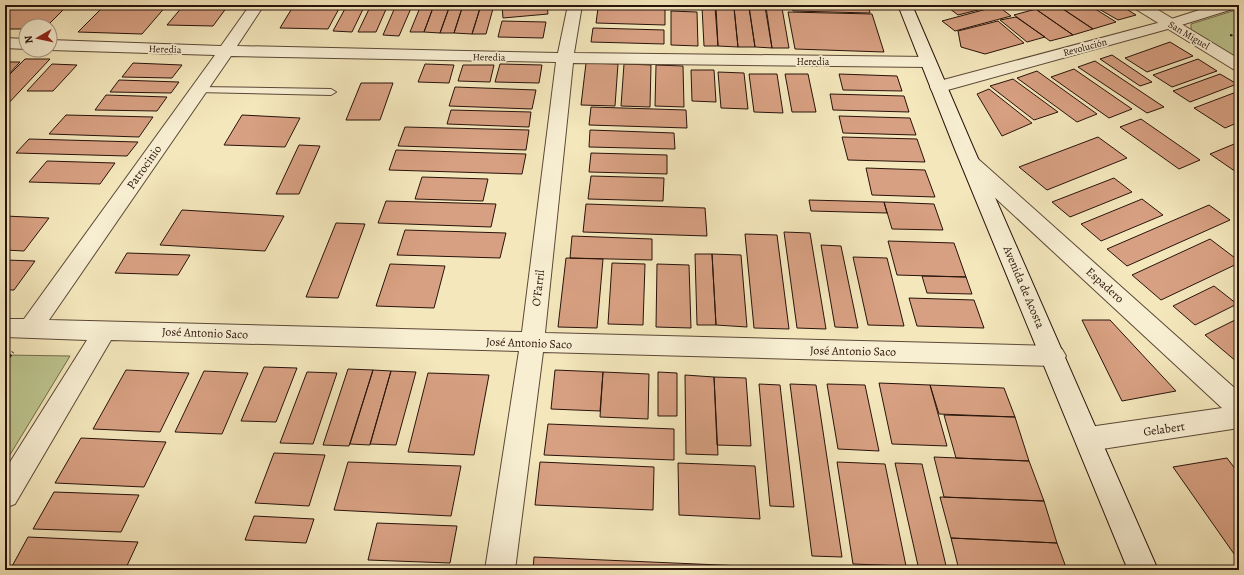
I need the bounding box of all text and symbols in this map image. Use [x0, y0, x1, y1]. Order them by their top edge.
north arrow [18, 18, 58, 58]
street label: San Miguel [1166, 18, 1212, 53]
text: N [21, 34, 37, 45]
street label: Revolución [1062, 35, 1109, 59]
street label: Heredia [148, 42, 182, 56]
street label: Heredia [472, 50, 506, 64]
street label: Heredia [797, 55, 830, 68]
street label: Patrocinio [123, 142, 165, 192]
street label: Avenida de Acosta [999, 242, 1049, 331]
street label: Espadero [1083, 264, 1128, 306]
street label: O'Farril [528, 269, 548, 307]
street label: José Antonio Saco [162, 324, 248, 342]
street label: José Antonio Saco [486, 334, 572, 352]
street label: José Antonio Saco [810, 342, 896, 360]
street label: Gelabert [1142, 418, 1186, 440]

